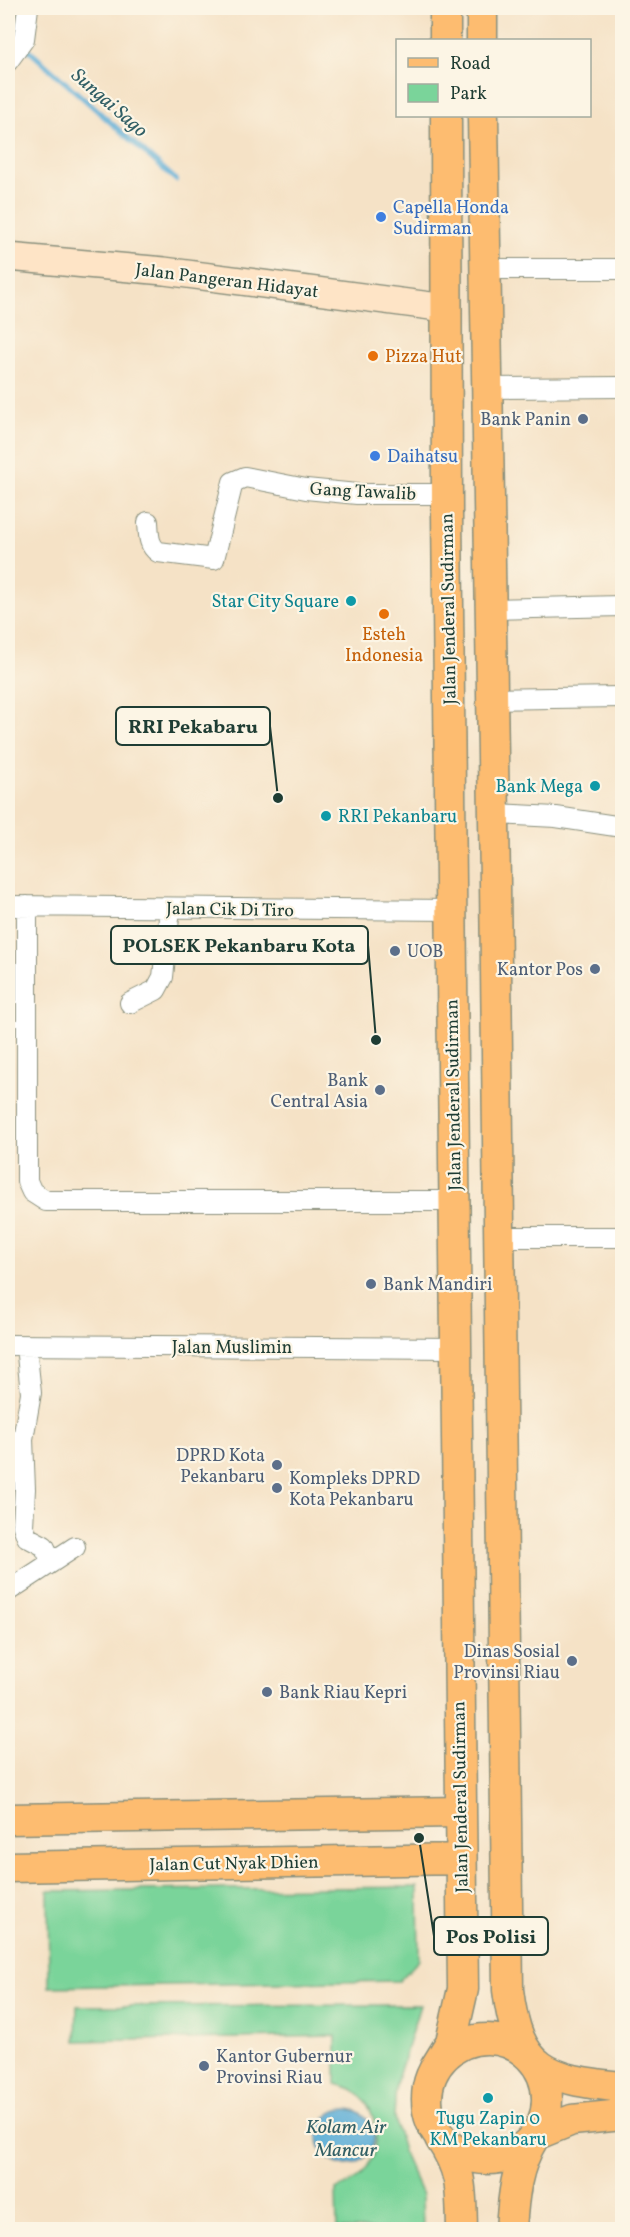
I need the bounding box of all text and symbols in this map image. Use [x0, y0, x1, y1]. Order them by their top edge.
legend [396, 39, 591, 117]
text: Road [450, 52, 491, 77]
water label: Sungai Sago [64, 62, 153, 145]
text: Park [450, 82, 487, 107]
place label: Capella Honda Sudirman [393, 196, 509, 242]
marker: Capella Honda Sudirman [374, 210, 388, 224]
street label: Jalan Pangeran Hidayat [134, 258, 320, 305]
place label: Pizza Hut [385, 345, 462, 370]
marker: Pizza Hut [366, 349, 380, 363]
place label: Bank Panin [480, 408, 571, 433]
marker: Bank Panin [576, 412, 590, 426]
place label: Daihatsu [387, 445, 458, 470]
marker: Daihatsu [368, 449, 382, 463]
street label: Gang Tawalib [309, 477, 417, 508]
street label: Jalan Jenderal Sudirman [435, 513, 464, 705]
place label: Star City Square [211, 590, 339, 615]
marker: Star City Square [344, 594, 358, 608]
marker: Esteh Indonesia [377, 607, 391, 621]
place label: Esteh Indonesia [345, 623, 423, 669]
callout: RRI Pekabaru [116, 707, 270, 745]
text: RRI Pekabaru [128, 714, 258, 742]
place label: Bank Mega [496, 775, 583, 800]
marker: Bank Mega [588, 779, 602, 793]
place label: RRI Pekanbaru [338, 805, 457, 830]
marker: RRI Pekanbaru [319, 809, 333, 823]
street label: Jalan Cik Di Tiro [166, 897, 294, 924]
callout: POLSEK Pekanbaru Kota [111, 926, 368, 964]
text: POLSEK Pekanbaru Kota [122, 933, 356, 961]
place label: UOB [407, 940, 444, 965]
marker: UOB [388, 944, 402, 958]
place label: Kantor Pos [497, 958, 583, 983]
marker: Kantor Pos [588, 962, 602, 976]
street label: Jalan Jenderal Sudirman [440, 999, 469, 1191]
place label: Bank Central Asia [270, 1069, 368, 1115]
marker: Bank Central Asia [373, 1083, 387, 1097]
place label: Bank Mandiri [383, 1273, 492, 1298]
marker: Bank Mandiri [364, 1277, 378, 1291]
street label: Jalan Muslimin [172, 1336, 293, 1361]
place label: DPRD Kota Pekanbaru [176, 1444, 265, 1490]
marker: DPRD Kota Pekanbaru [270, 1458, 284, 1472]
place label: Kompleks DPRD Kota Pekanbaru [289, 1467, 420, 1513]
marker: Kompleks DPRD Kota Pekanbaru [270, 1481, 284, 1495]
place label: Dinas Sosial Provinsi Riau [453, 1640, 560, 1686]
marker: Dinas Sosial Provinsi Riau [565, 1654, 579, 1668]
place label: Bank Riau Kepri [279, 1681, 407, 1706]
marker: Bank Riau Kepri [260, 1685, 274, 1699]
street label: Jalan Jenderal Sudirman [447, 1701, 476, 1893]
street label: Jalan Cut Nyak Dhien [149, 1851, 319, 1878]
callout: Pos Polisi [434, 1917, 548, 1955]
text: Pos Polisi [446, 1924, 536, 1952]
place label: Kantor Gubernur Provinsi Riau [216, 2045, 353, 2091]
marker: Kantor Gubernur Provinsi Riau [197, 2059, 211, 2073]
marker: Tugu Zapin 0 KM Pekanbaru [481, 2091, 495, 2105]
place label: Tugu Zapin 0 KM Pekanbaru [429, 2107, 547, 2153]
water label: Kolam Air Mancur [305, 2114, 387, 2165]

